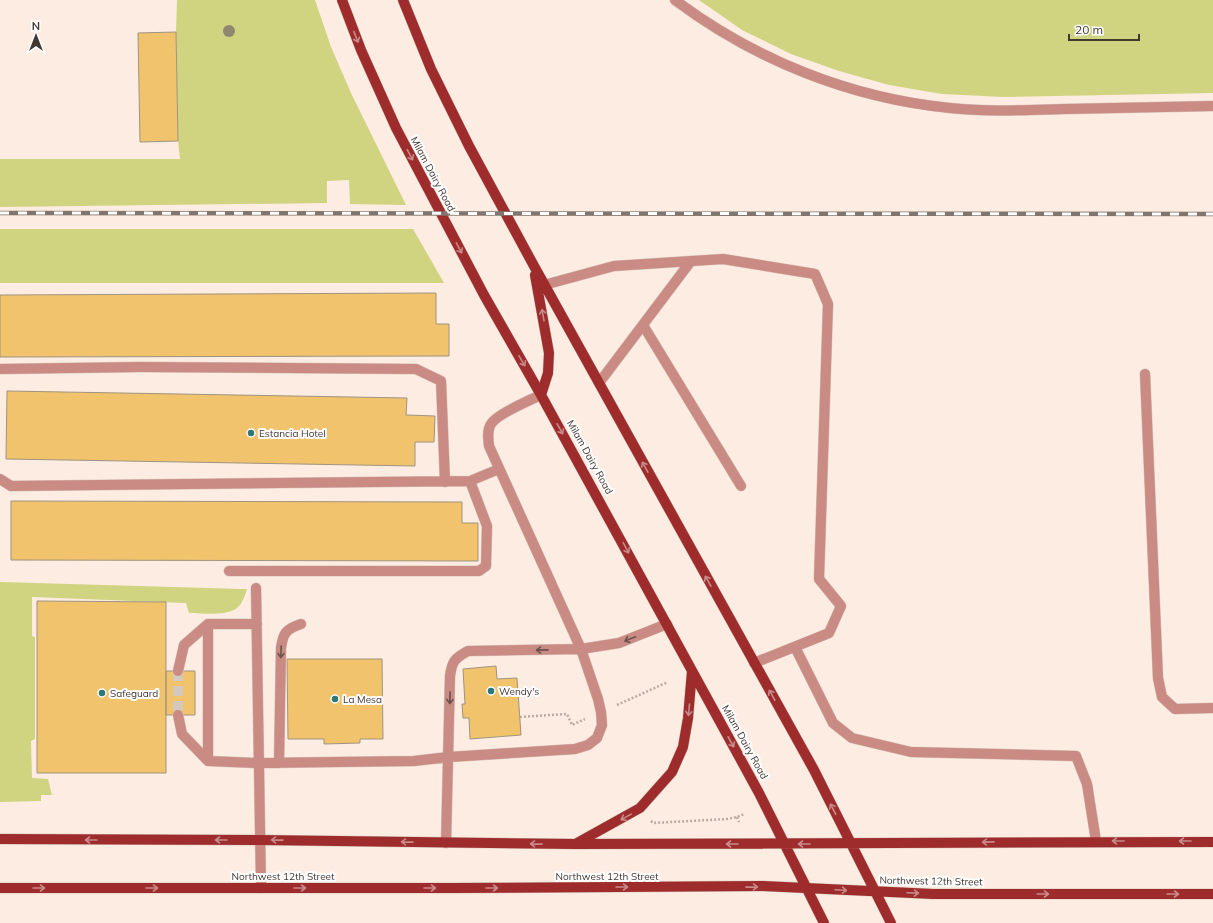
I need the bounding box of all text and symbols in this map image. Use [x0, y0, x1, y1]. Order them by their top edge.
north arrow [16, 16, 56, 56]
scale bar [1069, 16, 1139, 42]
text: N [32, 19, 40, 33]
text: 20 m [1075, 22, 1103, 37]
one-way arrow [352, 30, 360, 42]
street label: Milam Dairy Road [408, 134, 458, 214]
one-way arrow [406, 149, 414, 161]
one-way arrow [456, 241, 463, 253]
one-way arrow [538, 309, 546, 322]
one-way arrow [518, 355, 526, 367]
street label: Milam Dairy Road [564, 418, 616, 496]
one-way arrow [557, 423, 564, 435]
place label: Estancia Hotel [259, 427, 326, 440]
marker: Estancia Hotel [246, 428, 256, 438]
one-way arrow [641, 461, 649, 473]
one-way arrow [622, 542, 630, 554]
one-way arrow [704, 575, 712, 587]
one-way arrow [625, 635, 637, 643]
one-way arrow [277, 645, 284, 658]
one-way arrow [536, 646, 549, 654]
place label: Wendy's [499, 685, 539, 698]
marker: Wendy's [486, 686, 496, 696]
place label: Safeguard [110, 687, 158, 700]
marker: Safeguard [97, 688, 107, 698]
one-way arrow [767, 689, 775, 701]
one-way arrow [446, 691, 454, 704]
place label: La Mesa [343, 693, 382, 706]
marker: La Mesa [330, 694, 340, 704]
one-way arrow [685, 703, 692, 716]
street label: Milam Dairy Road [719, 703, 771, 781]
one-way arrow [728, 736, 735, 748]
one-way arrow [829, 803, 836, 815]
one-way arrow [620, 813, 632, 821]
one-way arrow [85, 836, 98, 844]
one-way arrow [215, 836, 228, 844]
one-way arrow [271, 837, 284, 844]
one-way arrow [1112, 837, 1125, 845]
one-way arrow [401, 838, 414, 846]
one-way arrow [982, 838, 995, 846]
one-way arrow [1179, 838, 1192, 845]
one-way arrow [530, 840, 543, 848]
one-way arrow [726, 840, 739, 848]
one-way arrow [798, 840, 811, 848]
street label: Northwest 12th Street [231, 870, 335, 883]
street label: Northwest 12th Street [555, 870, 659, 883]
street label: Northwest 12th Street [879, 874, 983, 888]
one-way arrow [745, 883, 758, 891]
one-way arrow [32, 884, 45, 892]
one-way arrow [145, 884, 158, 892]
one-way arrow [293, 884, 306, 892]
one-way arrow [423, 884, 436, 892]
one-way arrow [485, 884, 498, 892]
one-way arrow [615, 884, 628, 891]
one-way arrow [834, 886, 847, 894]
one-way arrow [906, 889, 919, 897]
one-way arrow [1036, 890, 1049, 898]
one-way arrow [1166, 890, 1179, 898]

